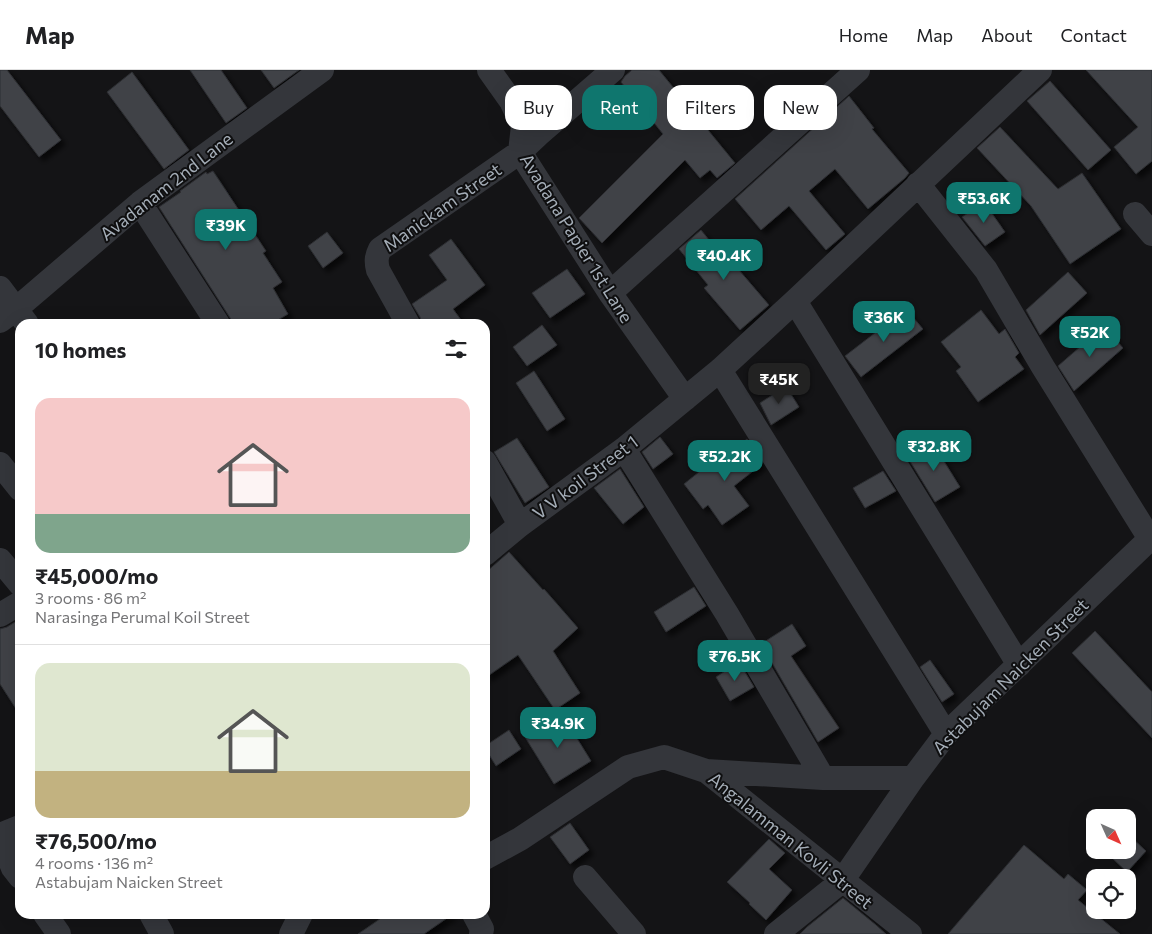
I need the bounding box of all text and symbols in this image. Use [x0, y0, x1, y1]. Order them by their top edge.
text: Map [25, 20, 75, 49]
text: Home [839, 24, 888, 46]
text: Map [916, 24, 953, 46]
text: About [981, 24, 1033, 46]
text: Contact [1061, 24, 1127, 46]
chip: Buy [505, 85, 572, 130]
chip: Rent [582, 85, 657, 130]
chip: Filters [667, 85, 754, 130]
chip: New [764, 85, 837, 130]
street label: Avadanam 2nd Lane [95, 127, 237, 245]
street label: Avadana Papier 1st Lane [516, 149, 638, 327]
street label: Manickam Street [379, 158, 505, 256]
pin: ₹53.6K [943, 182, 1025, 224]
text: ₹53.6K [957, 188, 1011, 207]
pin: ₹39K [196, 208, 256, 251]
text: ₹39K [206, 215, 246, 234]
pin: ₹40.4K [683, 238, 765, 281]
text: ₹40.4K [697, 245, 751, 264]
pin: ₹36K [854, 300, 914, 343]
text: ₹36K [864, 307, 904, 326]
pin: ₹52K [1060, 316, 1120, 358]
text: ₹52K [1070, 322, 1110, 341]
icon: filters [442, 335, 470, 363]
text: 10 homes [35, 337, 126, 362]
pin: ₹45K [749, 362, 809, 405]
text: ₹45K [759, 369, 799, 388]
icon: home [208, 430, 298, 520]
street label: V V koil Street 1 [528, 430, 642, 524]
pin: ₹32.8K [893, 430, 975, 472]
text: ₹32.8K [907, 436, 961, 455]
pin: ₹52.2K [684, 440, 766, 482]
text: ₹52.2K [699, 446, 751, 465]
text: ₹45,000/mo [35, 563, 158, 588]
text: 3 rooms · 86 m² [35, 588, 146, 607]
street label: Astabujam Naicken Street [928, 594, 1092, 758]
text: Narasinga Perumal Koil Street [35, 607, 250, 626]
pin: ₹76.5K [694, 640, 776, 682]
text: ₹76.5K [709, 646, 761, 665]
icon: home [208, 696, 298, 786]
pin: ₹34.9K [517, 706, 599, 749]
text: ₹34.9K [531, 713, 585, 732]
street label: Angalamman Kovli Street [704, 767, 878, 913]
north arrow [1086, 809, 1136, 859]
map controls [1086, 809, 1136, 919]
text: ₹76,500/mo [35, 828, 157, 853]
text: 4 rooms · 136 m² [35, 853, 153, 872]
button: locate [1086, 869, 1136, 919]
text: Astabujam Naicken Street [35, 872, 223, 891]

